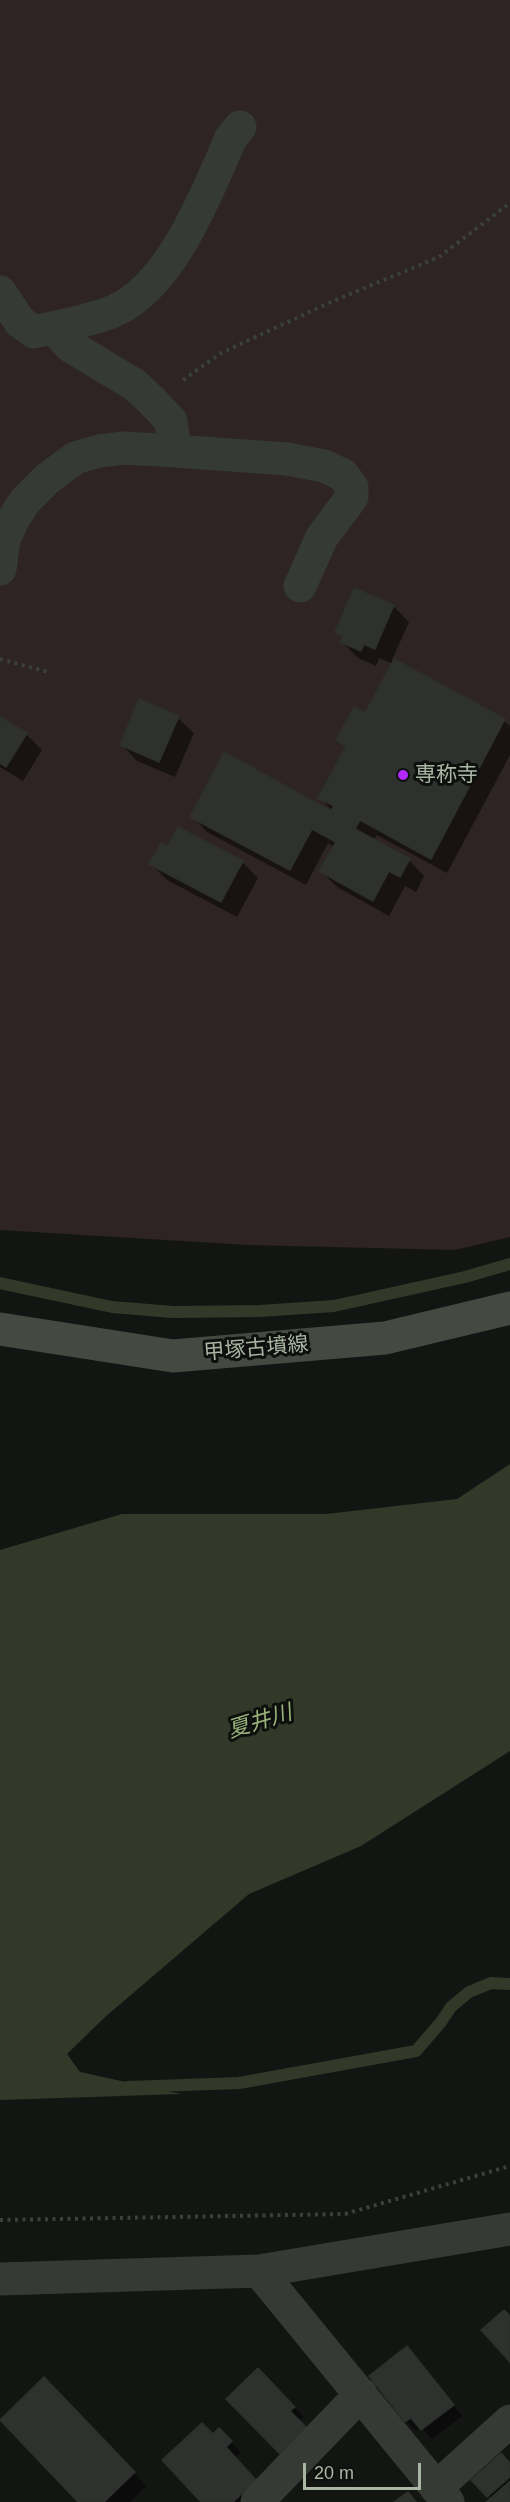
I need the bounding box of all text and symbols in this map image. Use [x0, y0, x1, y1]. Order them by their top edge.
place label: 専称寺 [415, 762, 478, 788]
marker: 専称寺 [396, 768, 410, 782]
street label: 甲塚古墳線 [203, 1332, 309, 1366]
water label: 夏井川 [225, 1700, 295, 1744]
scale bar [306, 2451, 424, 2489]
text: 20 m [314, 2463, 354, 2483]

